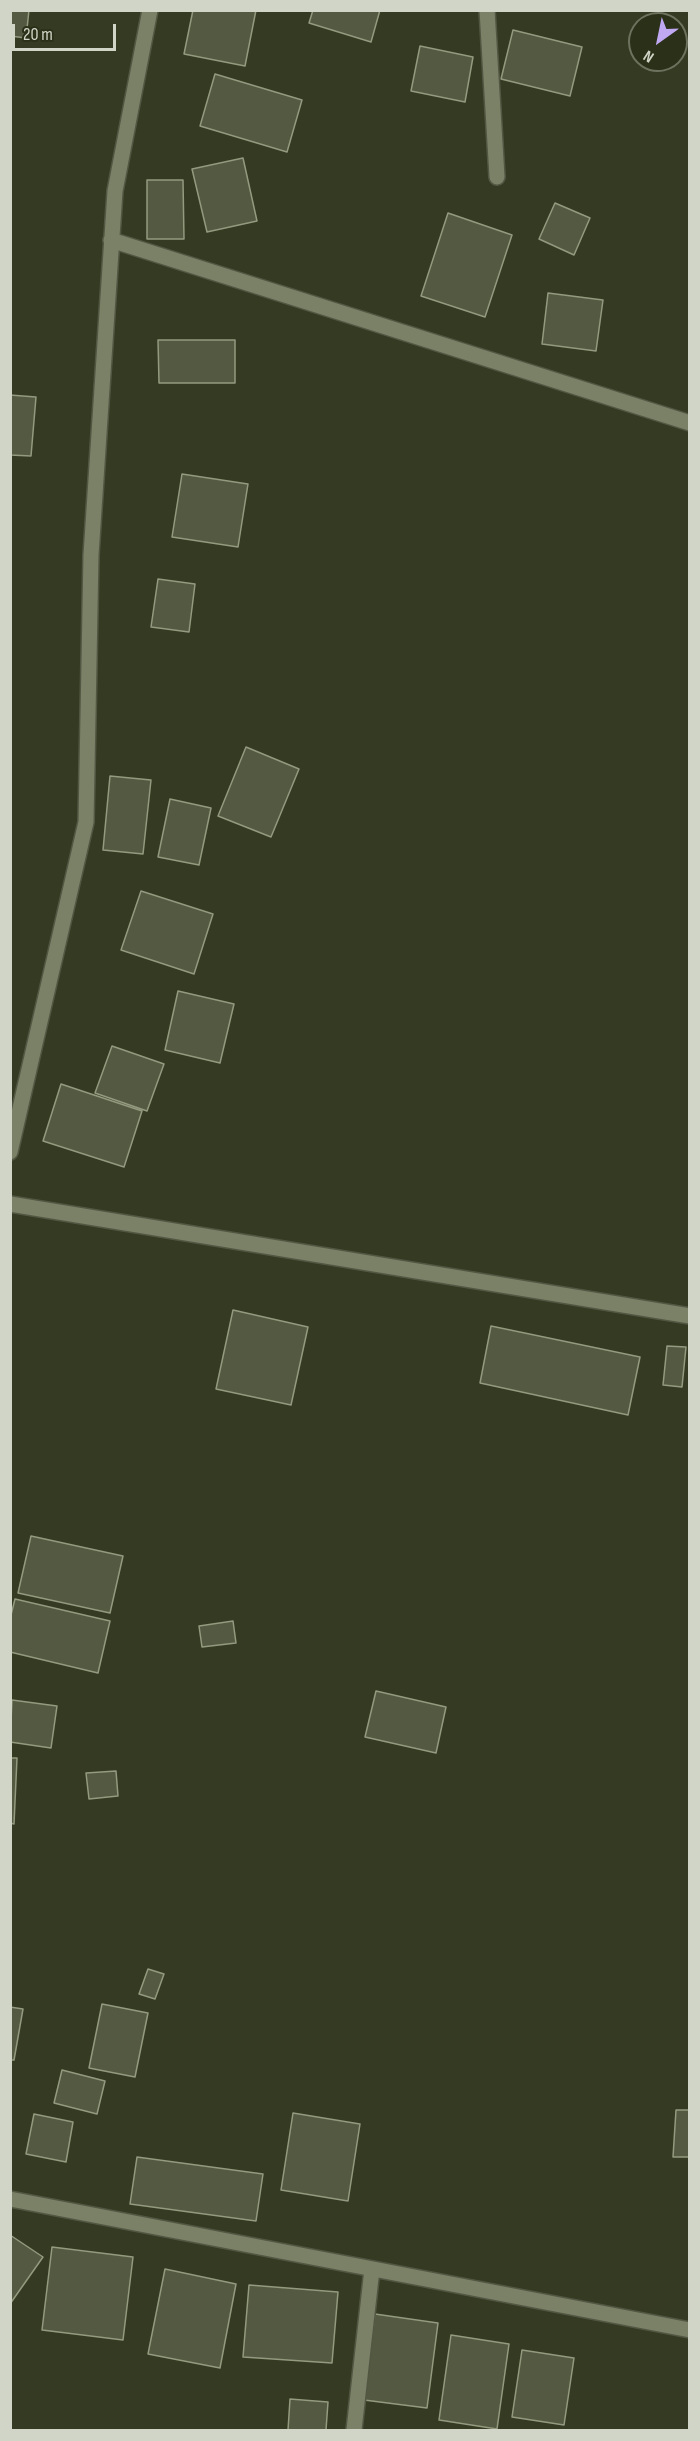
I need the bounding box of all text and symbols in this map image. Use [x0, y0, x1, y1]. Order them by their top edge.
scale bar [15, 12, 118, 50]
north arrow [628, 12, 688, 72]
text: 20 m [23, 24, 53, 45]
text: N [640, 46, 658, 66]

